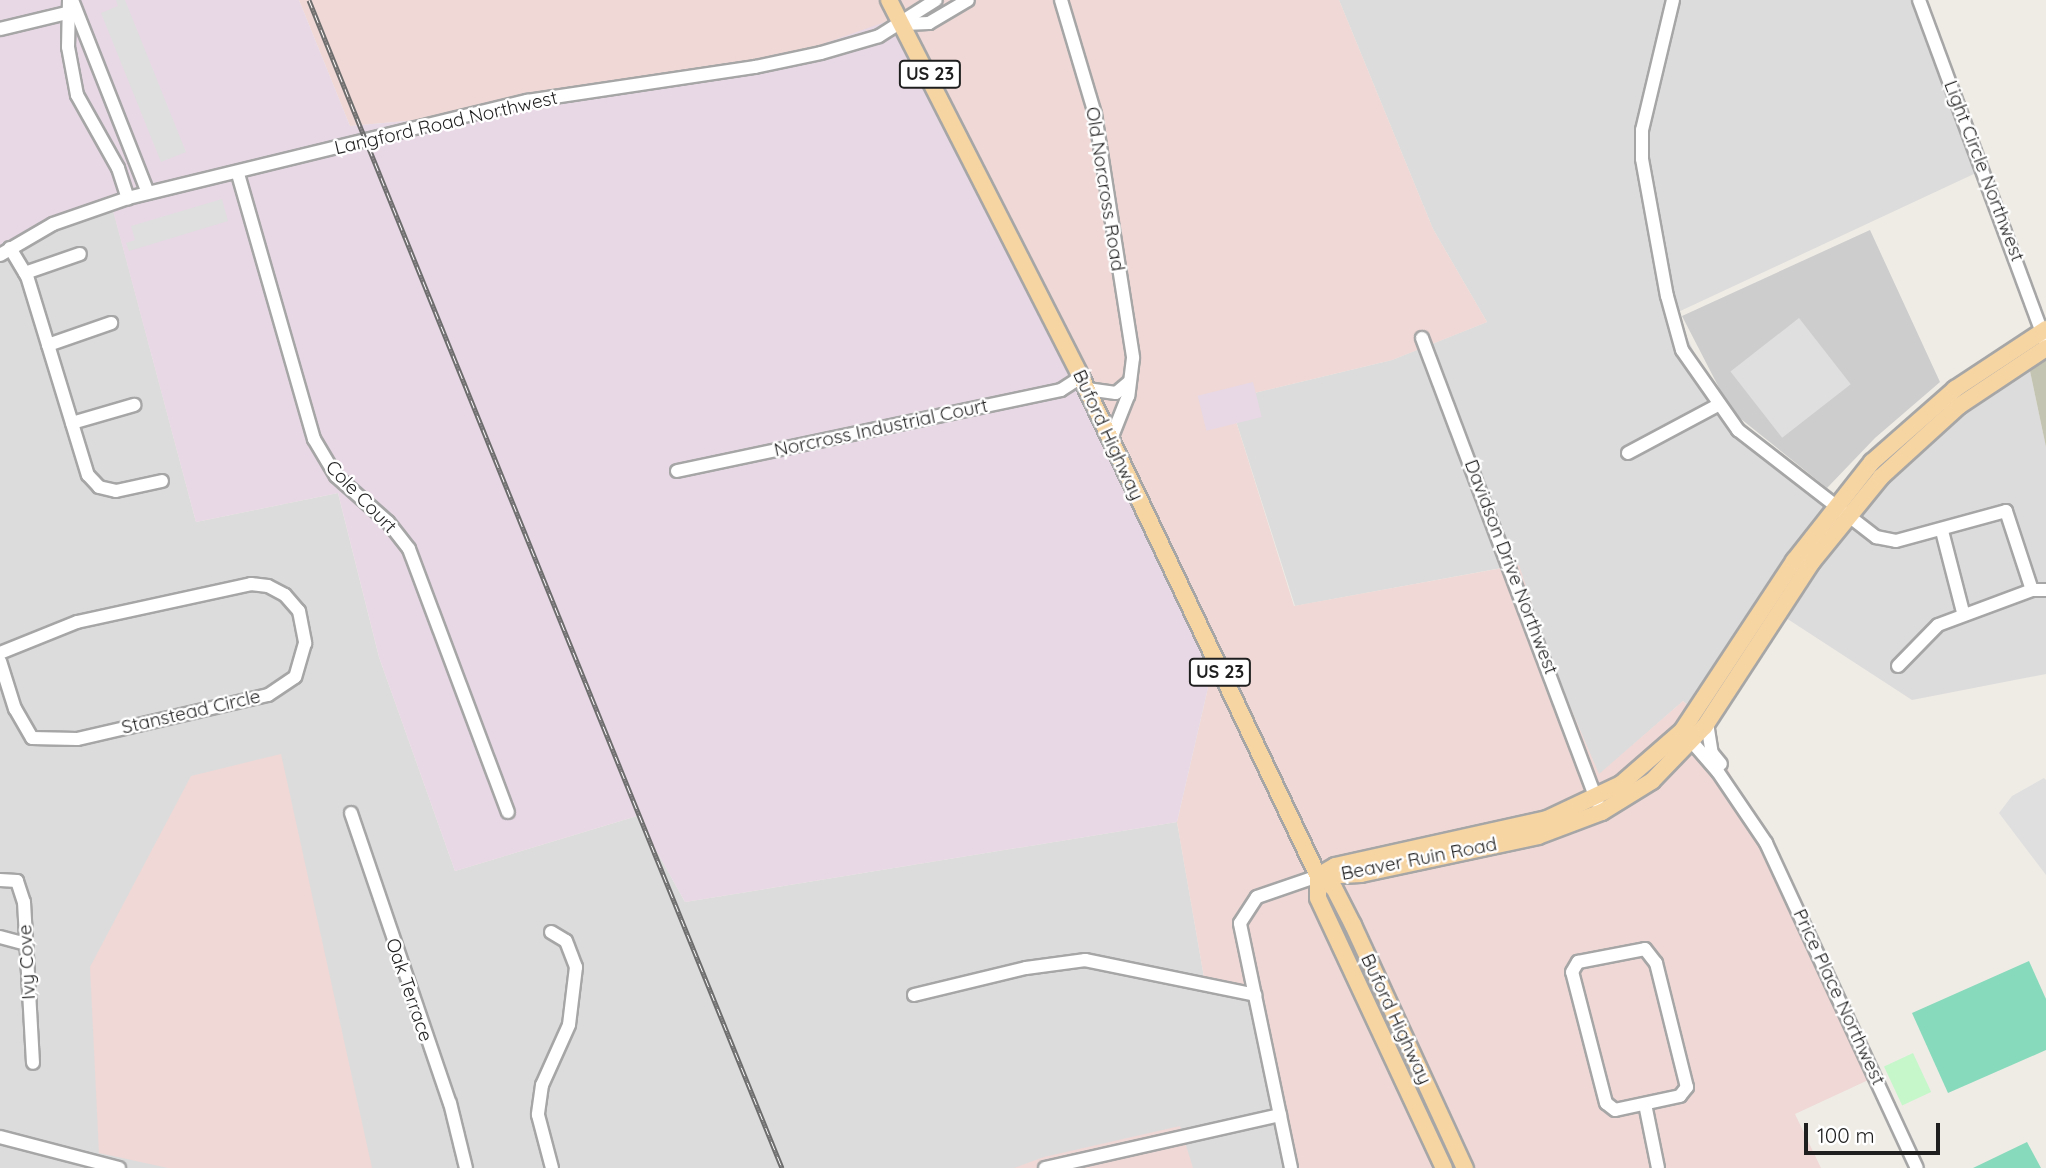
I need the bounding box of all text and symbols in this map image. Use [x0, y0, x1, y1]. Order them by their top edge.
road number: US 23 [898, 60, 962, 88]
street label: Light Circle Northwest [1939, 77, 2029, 265]
street label: Langford Road Northwest [332, 86, 560, 160]
street label: Old Norcross Road [1081, 105, 1129, 273]
street label: Buford Highway [1068, 366, 1148, 504]
street label: Norcross Industrial Court [772, 394, 990, 462]
street label: Cole Court [321, 456, 401, 538]
street label: Davidson Drive Northwest [1459, 456, 1563, 678]
road number: US 23 [1188, 658, 1252, 686]
street label: Stanstead Circle [119, 685, 263, 739]
street label: Beaver Ruin Road [1339, 833, 1499, 885]
street label: Price Place Northwest [1788, 905, 1890, 1089]
street label: Ivy Cove [14, 924, 40, 1000]
street label: Oak Terrace [381, 935, 437, 1045]
street label: Buford Highway [1356, 950, 1436, 1088]
scale bar [1808, 1108, 1944, 1152]
text: 100 m [1817, 1122, 1875, 1148]

